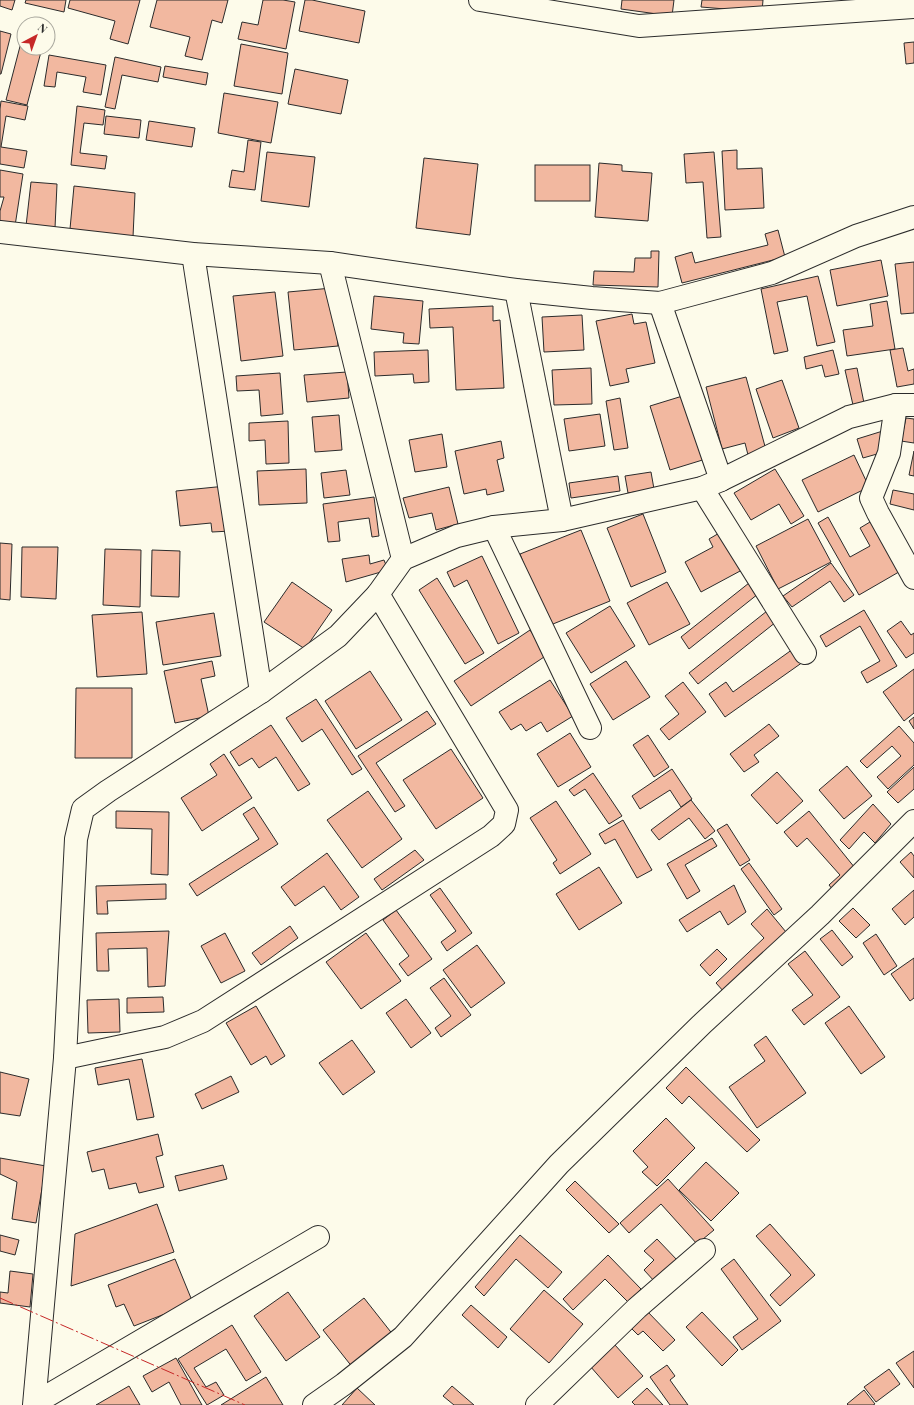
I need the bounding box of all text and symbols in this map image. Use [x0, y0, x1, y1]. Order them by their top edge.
north arrow [16, 16, 56, 56]
text: N [35, 20, 51, 36]

